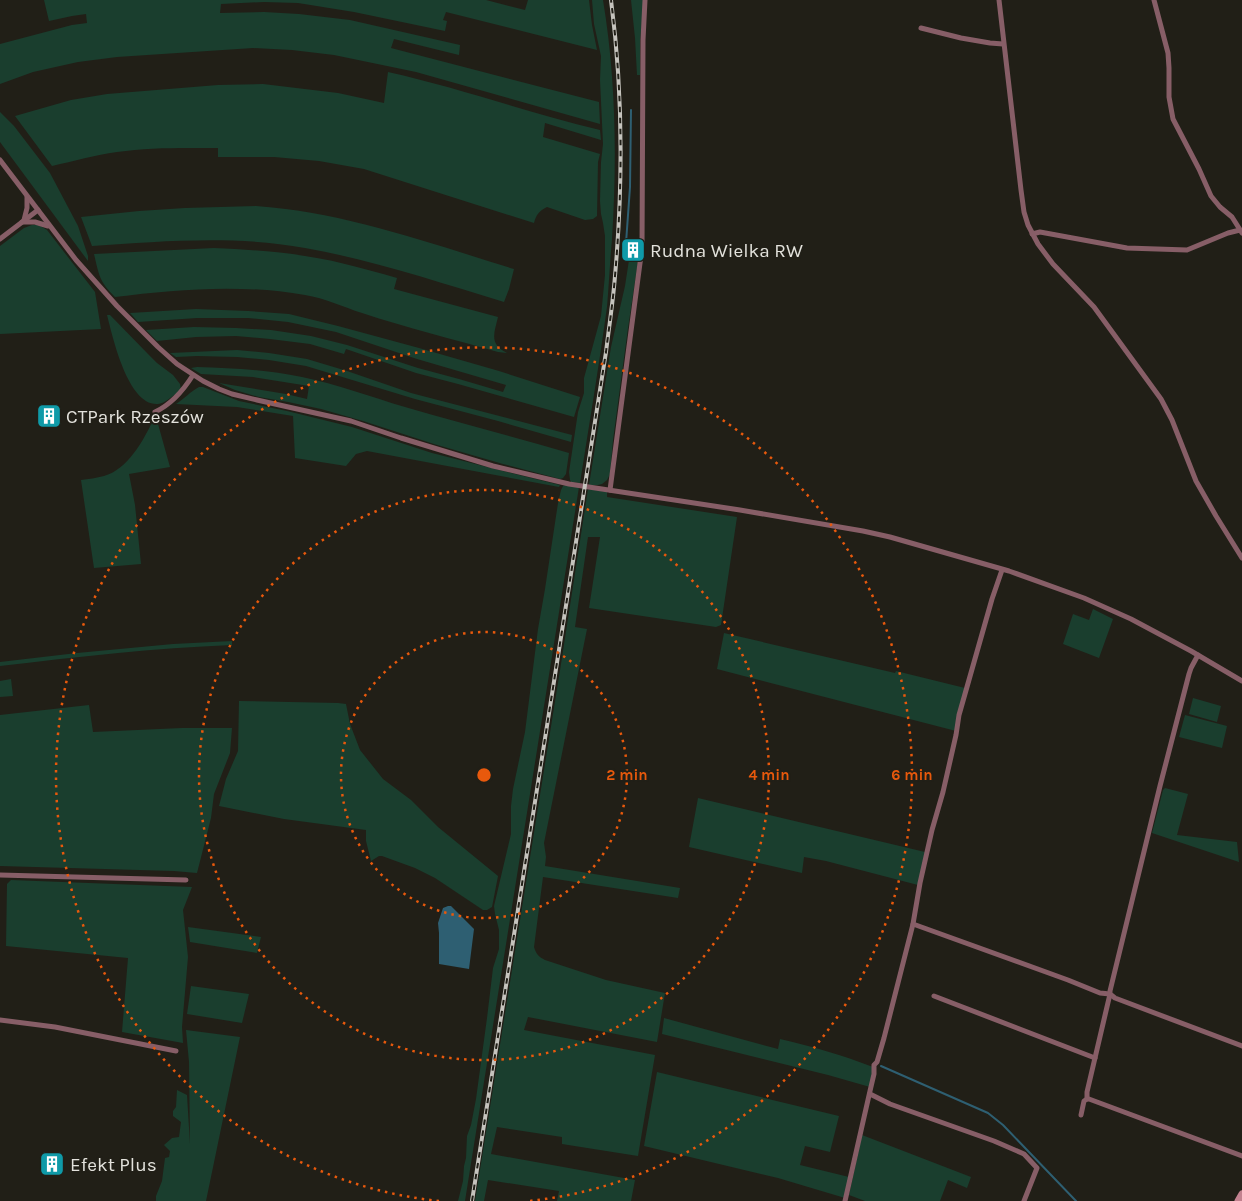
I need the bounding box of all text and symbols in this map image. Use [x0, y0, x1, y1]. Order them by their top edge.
building icon: Rudna Wielka RW [620, 237, 646, 263]
place label: Rudna Wielka RW [650, 240, 803, 262]
building icon: CTPark Rzeszów [36, 403, 62, 429]
place label: CTPark Rzeszów [66, 406, 204, 428]
centre of rings [475, 766, 493, 784]
text: 2 min [606, 766, 648, 784]
text: 4 min [748, 766, 790, 784]
text: 6 min [891, 766, 933, 784]
building icon: Efekt Plus [39, 1151, 65, 1177]
place label: Efekt Plus [70, 1154, 157, 1176]

